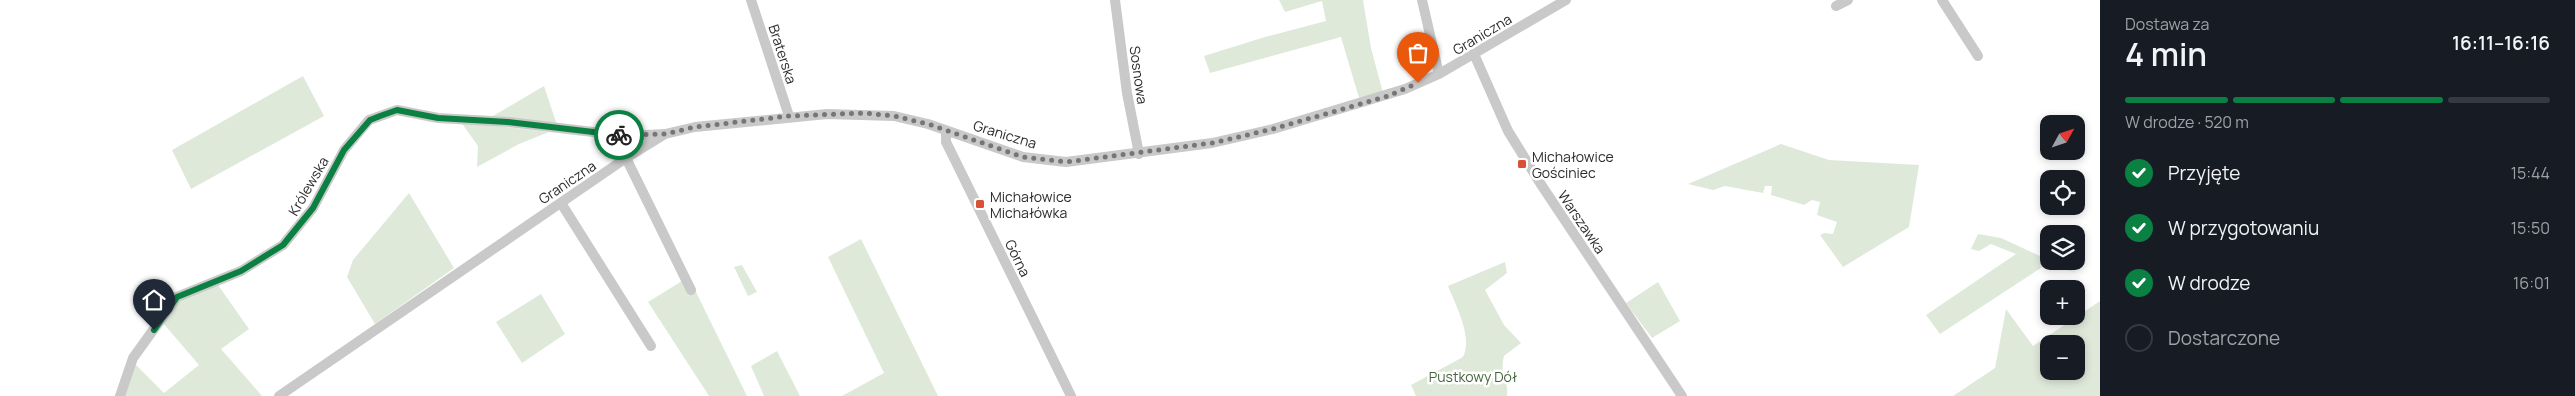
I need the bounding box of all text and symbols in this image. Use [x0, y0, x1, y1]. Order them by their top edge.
street label: Graniczna [1449, 9, 1515, 59]
text: Dostawa za [2125, 13, 2209, 35]
street label: Braterska [764, 22, 802, 86]
text: 16:11–16:16 [2452, 30, 2550, 56]
pin [1397, 32, 1439, 83]
text: 4 min [2125, 32, 2207, 76]
icon: bag [1404, 39, 1432, 67]
street label: Sosnowa [1126, 45, 1152, 105]
courier [594, 110, 644, 160]
text: W drodze · 520 m [2125, 111, 2249, 133]
street label: Graniczna [971, 115, 1039, 153]
north arrow [2040, 115, 2085, 160]
map controls [2040, 115, 2085, 380]
icon: bike [605, 121, 633, 149]
place label: Michałowice Gościniec [1532, 147, 1614, 182]
street label: Królewska [283, 153, 333, 219]
street label: Graniczna [535, 156, 599, 208]
marker: Michałowice Gościniec [1516, 158, 1528, 170]
icon: check [2125, 159, 2153, 187]
text: Przyjęte [2168, 160, 2240, 186]
text: 15:44 [2511, 162, 2550, 184]
button: locate [2040, 170, 2085, 215]
place label: Michałowice Michałówka [990, 187, 1072, 222]
street label: Warszawka [1554, 187, 1610, 257]
marker: Michałowice Michałówka [974, 198, 986, 210]
icon: check [2125, 214, 2153, 242]
text: W przygotowaniu [2168, 215, 2319, 241]
text: 15:50 [2511, 217, 2550, 239]
button: layers [2040, 225, 2085, 270]
street label: Górna [1001, 236, 1035, 280]
icon: check [2125, 269, 2153, 297]
text: W drodze [2168, 270, 2250, 296]
text: 16:01 [2513, 272, 2550, 294]
pin [133, 279, 175, 330]
button: + [2040, 280, 2085, 325]
icon: home [140, 286, 168, 314]
text: Dostarczone [2168, 325, 2280, 351]
button: − [2040, 335, 2085, 380]
park label: Pustkowy Dół [1429, 367, 1517, 386]

